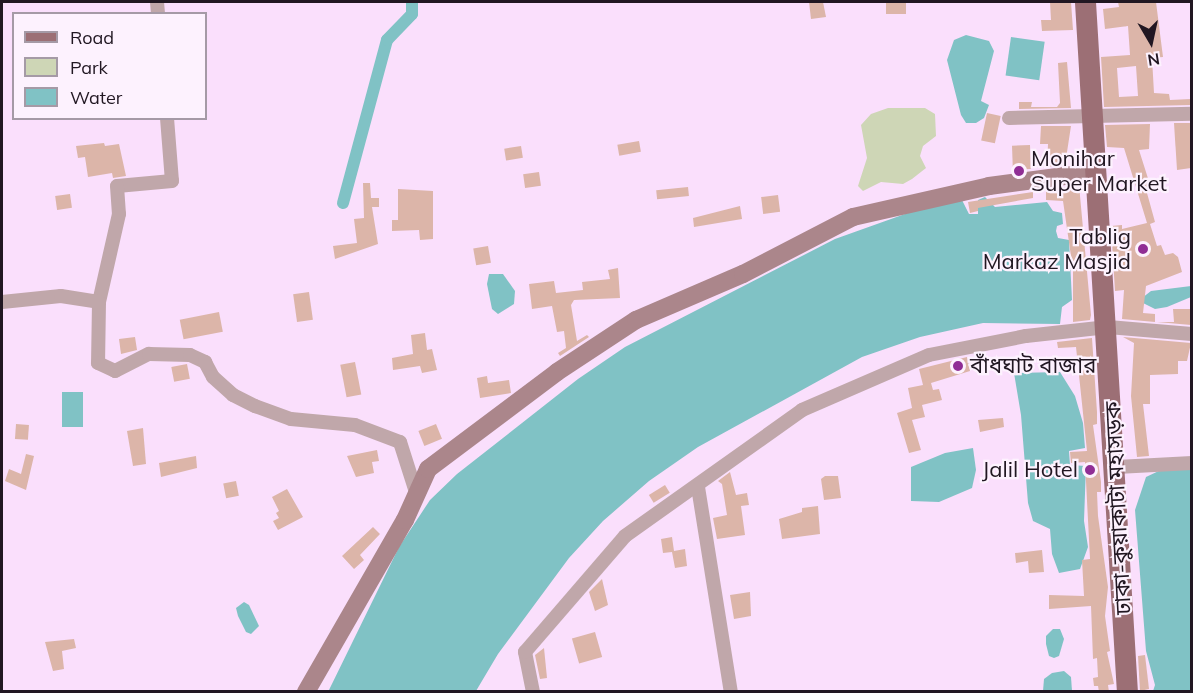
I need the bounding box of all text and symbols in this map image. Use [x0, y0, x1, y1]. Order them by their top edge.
legend [12, 12, 207, 120]
north arrow [1121, 12, 1181, 72]
text: Road [70, 26, 114, 49]
text: N [1146, 49, 1161, 71]
text: Park [70, 56, 108, 79]
text: Water [70, 86, 122, 109]
place label: Monihar Super Market [1031, 145, 1167, 196]
marker: Monihar Super Market [1012, 164, 1026, 178]
place label: Tablig Markaz Masjid [983, 223, 1131, 274]
marker: Tablig Markaz Masjid [1136, 242, 1150, 256]
place label: বাঁধঘাট বাজার [970, 353, 1096, 379]
marker: বাঁধঘাট বাজার [951, 359, 965, 373]
street label: ঢাকা-কুয়াকাটা মহাসড়ক [1099, 401, 1137, 615]
place label: Jalil Hotel [982, 457, 1078, 483]
marker: Jalil Hotel [1083, 463, 1097, 477]

